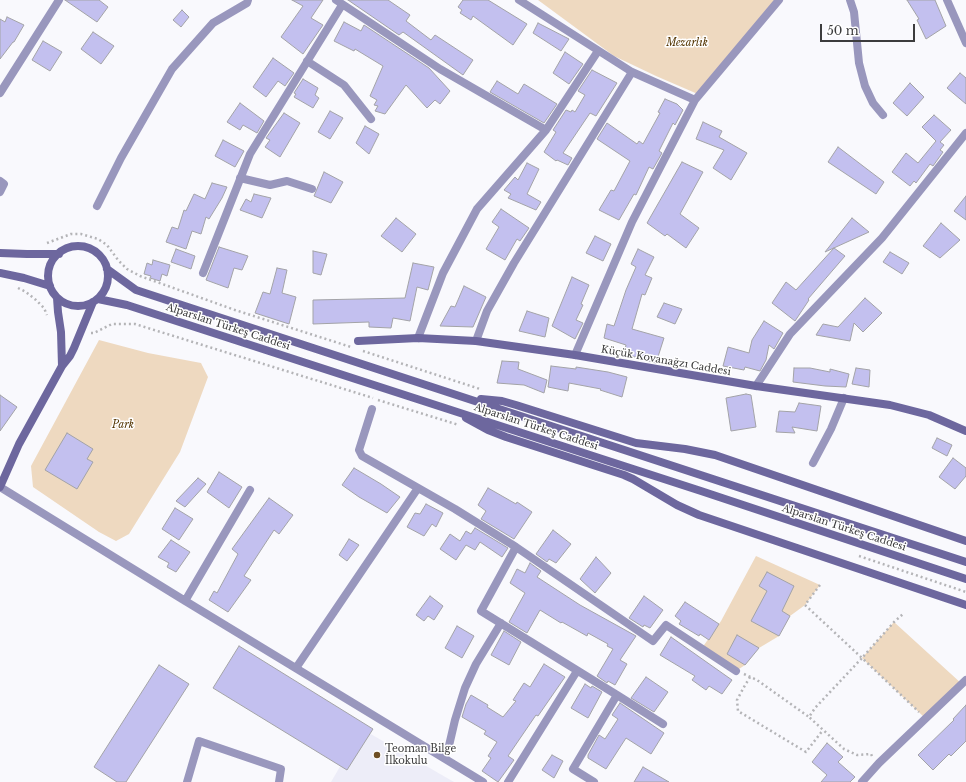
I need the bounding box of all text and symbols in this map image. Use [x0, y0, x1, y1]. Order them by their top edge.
scale bar [822, 16, 917, 42]
text: 50 m [827, 23, 859, 38]
park label: Mezarlık [666, 37, 708, 49]
street label: Alparslan Türkeş Caddesi [164, 301, 292, 353]
street label: Küçük Kovanağzı Caddesi [600, 344, 732, 378]
street label: Alparslan Türkeş Caddesi [472, 401, 600, 453]
park label: Park [112, 419, 134, 431]
street label: Alparslan Türkeş Caddesi [780, 502, 908, 554]
place label: Teoman Bilge İlkokulu [385, 743, 456, 766]
marker: Teoman Bilge İlkokulu [372, 750, 382, 760]

